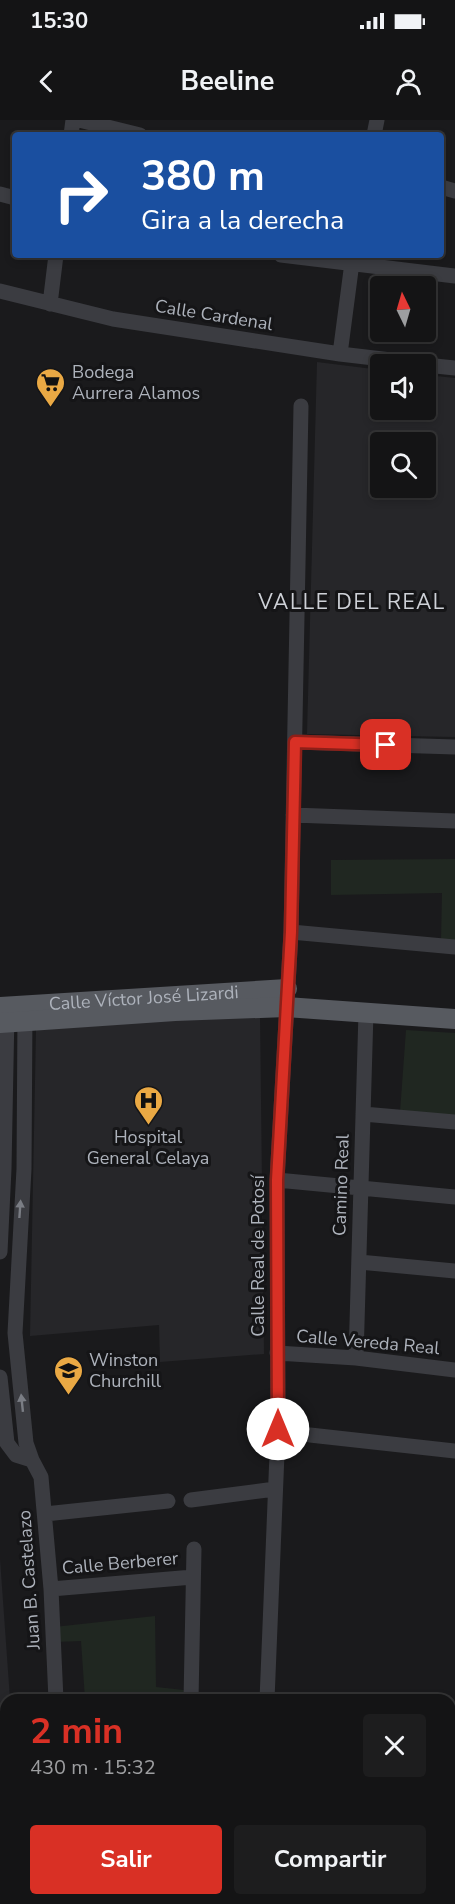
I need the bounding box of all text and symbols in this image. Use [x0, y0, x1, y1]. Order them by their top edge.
text: 15:30 [30, 6, 88, 36]
text: Beeline [181, 63, 274, 100]
icon: back [30, 65, 63, 98]
icon: person [392, 65, 425, 98]
text: 380 m [141, 148, 265, 205]
icon: right [42, 156, 120, 234]
text: Gira a la derecha [141, 202, 344, 239]
north arrow [370, 276, 436, 342]
map controls [370, 276, 436, 498]
street label: Calle Cardenal [153, 294, 275, 336]
button: sound [370, 354, 436, 420]
place label: Bodega Aurrera Alamos [72, 360, 200, 405]
supermarket icon: Bodega Aurrera Alamos [35, 366, 67, 408]
button: search [370, 432, 436, 498]
district label: VALLE DEL REAL [257, 588, 446, 616]
pin [360, 719, 411, 770]
icon: arrive [369, 728, 402, 761]
street label: Calle Víctor José Lizardi [48, 980, 239, 1016]
hospital icon: Hospital General Celaya [132, 1084, 164, 1126]
place label: Hospital General Celaya [87, 1125, 209, 1170]
street label: Camino Real [327, 1133, 355, 1236]
street label: Calle Real de Potosí [246, 1174, 270, 1337]
one-way arrow [16, 1199, 25, 1218]
street label: Calle Vereda Real [295, 1324, 441, 1360]
place label: Winston Churchill [89, 1348, 162, 1393]
school or university icon: Winston Churchill [52, 1354, 84, 1396]
one-way arrow [17, 1394, 27, 1413]
position arrow [246, 1397, 310, 1461]
street label: Juan B. Castelazo [12, 1509, 46, 1652]
street label: Calle Berberer [61, 1546, 180, 1580]
text: 2 min [30, 1707, 123, 1756]
button: close [363, 1714, 426, 1777]
text: 430 m · 15:32 [30, 1754, 156, 1781]
button: Salir [30, 1825, 222, 1894]
button: Compartir [234, 1825, 426, 1894]

